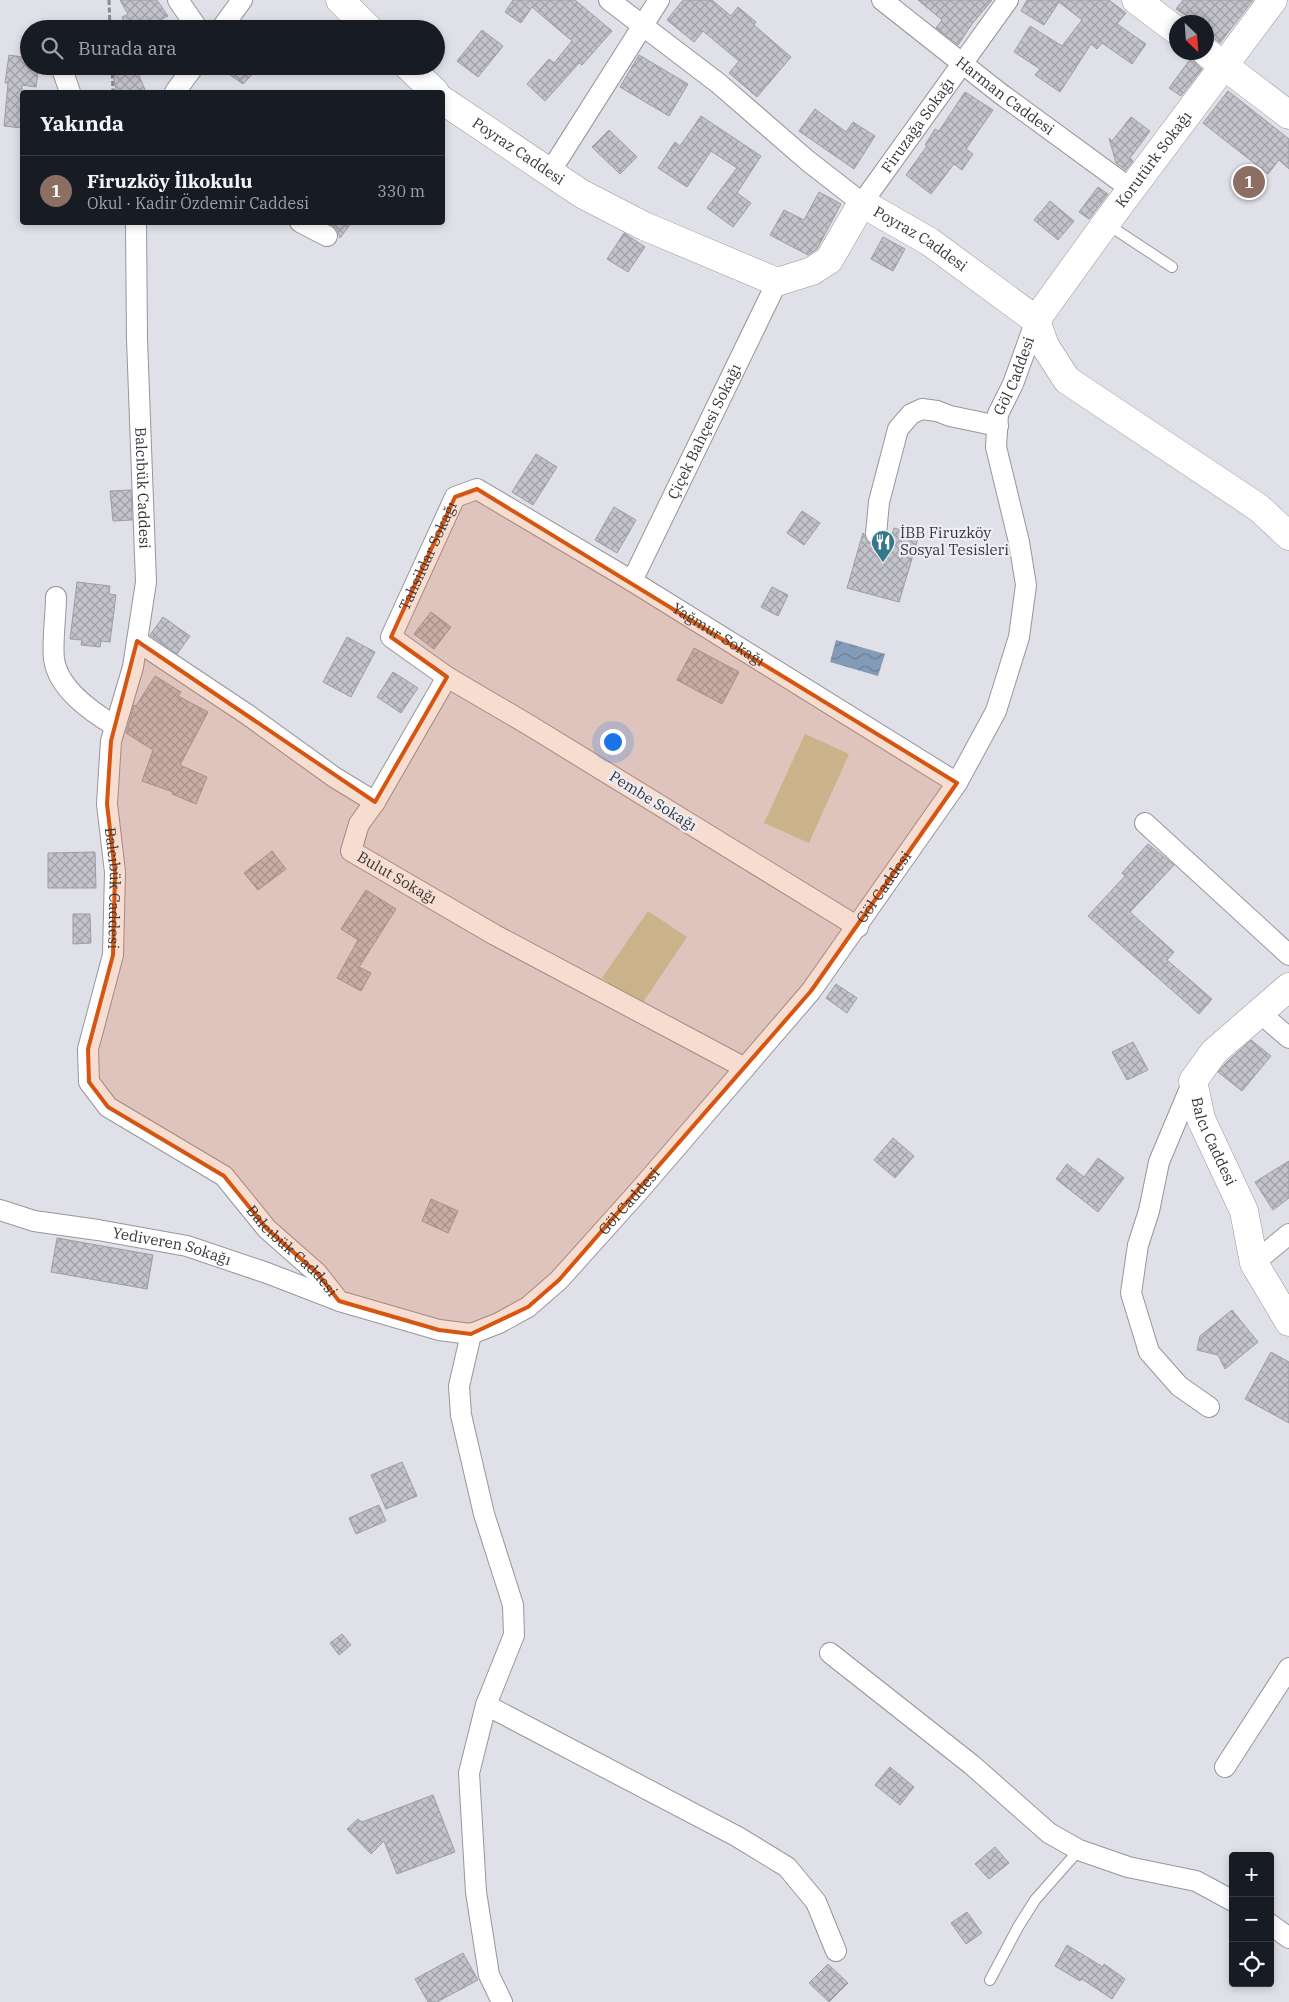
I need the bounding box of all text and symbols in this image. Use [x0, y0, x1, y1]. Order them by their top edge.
north arrow [1169, 15, 1214, 60]
search box [20, 20, 445, 75]
icon: search [38, 34, 66, 62]
text: Burada ara [78, 36, 177, 60]
street label: Harman Caddesi [952, 52, 1058, 139]
street label: Firuzağa Sokağı [877, 74, 958, 177]
street label: Korutürk Sokağı [1111, 107, 1196, 211]
text: Yakında [40, 109, 124, 137]
street label: Poyraz Caddesi [469, 113, 569, 189]
pin: 1 [1233, 163, 1265, 201]
text: Firuzköy İlkokulu [87, 169, 253, 193]
text: 1 [51, 181, 61, 201]
text: 330 m [377, 181, 425, 201]
text: Okul · Kadir Özdemir Caddesi [87, 193, 309, 213]
street label: Poyraz Caddesi [870, 202, 972, 275]
street label: Göl Caddesi [989, 334, 1038, 418]
street label: Çiçek Bahçesi Sokağı [663, 360, 745, 502]
street label: Balcıbük Caddesi [131, 427, 155, 549]
street label: Tahsildar Sokağı [394, 498, 461, 613]
place label: İBB Firuzköy Sosyal Tesisleri [900, 523, 1009, 559]
restaurant icon: İBB Firuzköy Sosyal Tesisleri [870, 529, 896, 563]
street label: Yağmur Sokağı [669, 598, 769, 670]
your location [600, 729, 626, 755]
street label: Pembe Sokağı [606, 766, 701, 835]
street label: Balcıbük Caddesi [101, 826, 125, 950]
street label: Bulut Sokağı [354, 847, 441, 908]
street label: Göl Caddesi [852, 847, 915, 927]
street label: Balcı Caddesi [1188, 1095, 1241, 1189]
street label: Göl Caddesi [594, 1164, 664, 1239]
street label: Balcıbük Caddesi [242, 1201, 342, 1300]
street label: Yediveren Sokağı [111, 1223, 234, 1269]
map controls [1229, 1852, 1274, 1987]
button: + [1229, 1852, 1274, 1897]
button: − [1229, 1897, 1274, 1942]
button: locate [1229, 1942, 1274, 1987]

